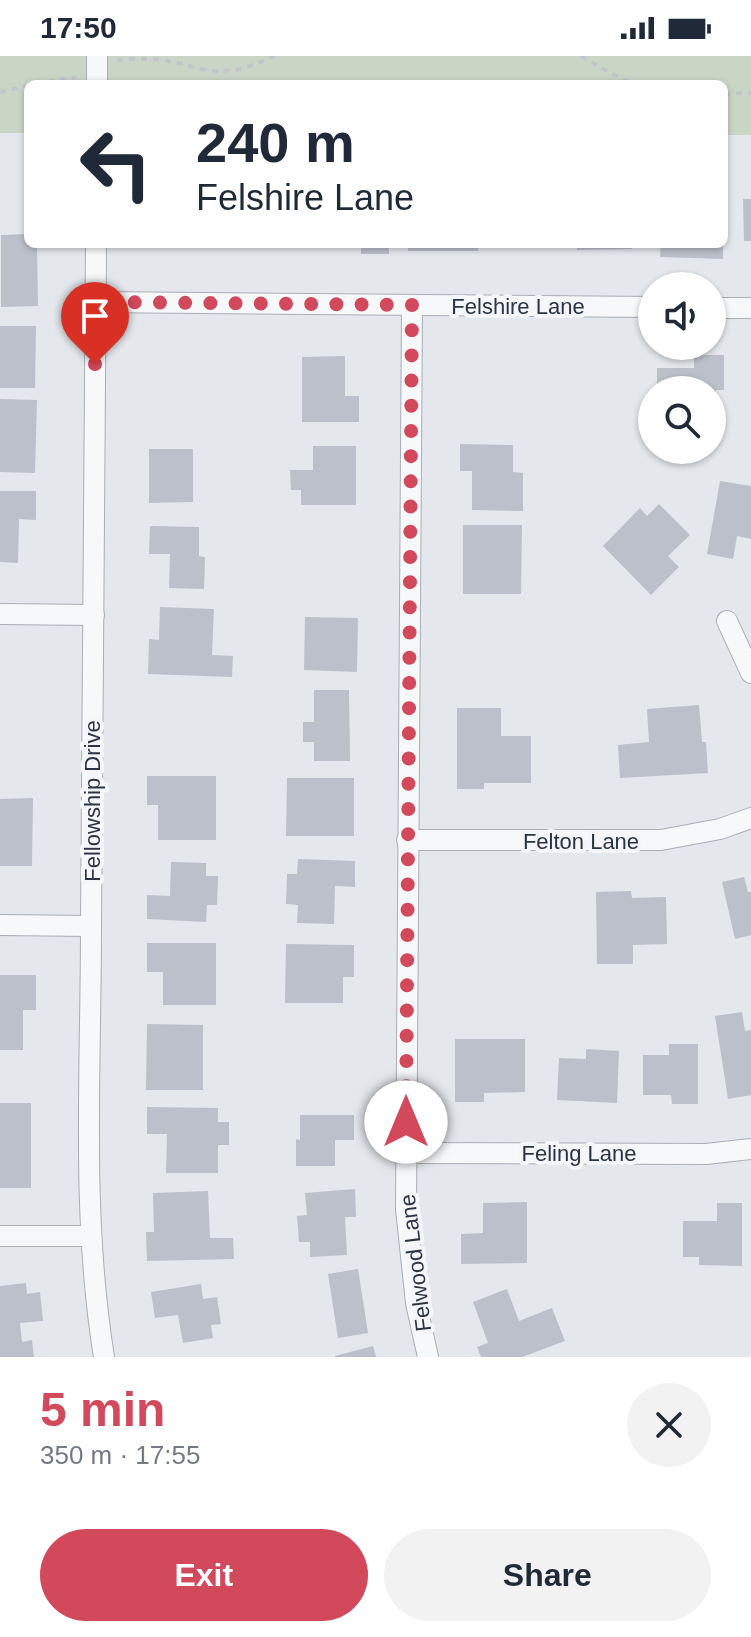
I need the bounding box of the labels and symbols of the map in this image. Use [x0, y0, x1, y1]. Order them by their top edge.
pin [61, 282, 129, 364]
street label: Felshire Lane [451, 294, 585, 319]
street label: Fellowship Drive [80, 720, 105, 882]
street label: Felton Lane [523, 829, 639, 854]
position arrow [364, 1080, 448, 1164]
street label: Feling Lane [522, 1141, 636, 1166]
street label: Felwood Lane [395, 1193, 436, 1333]

